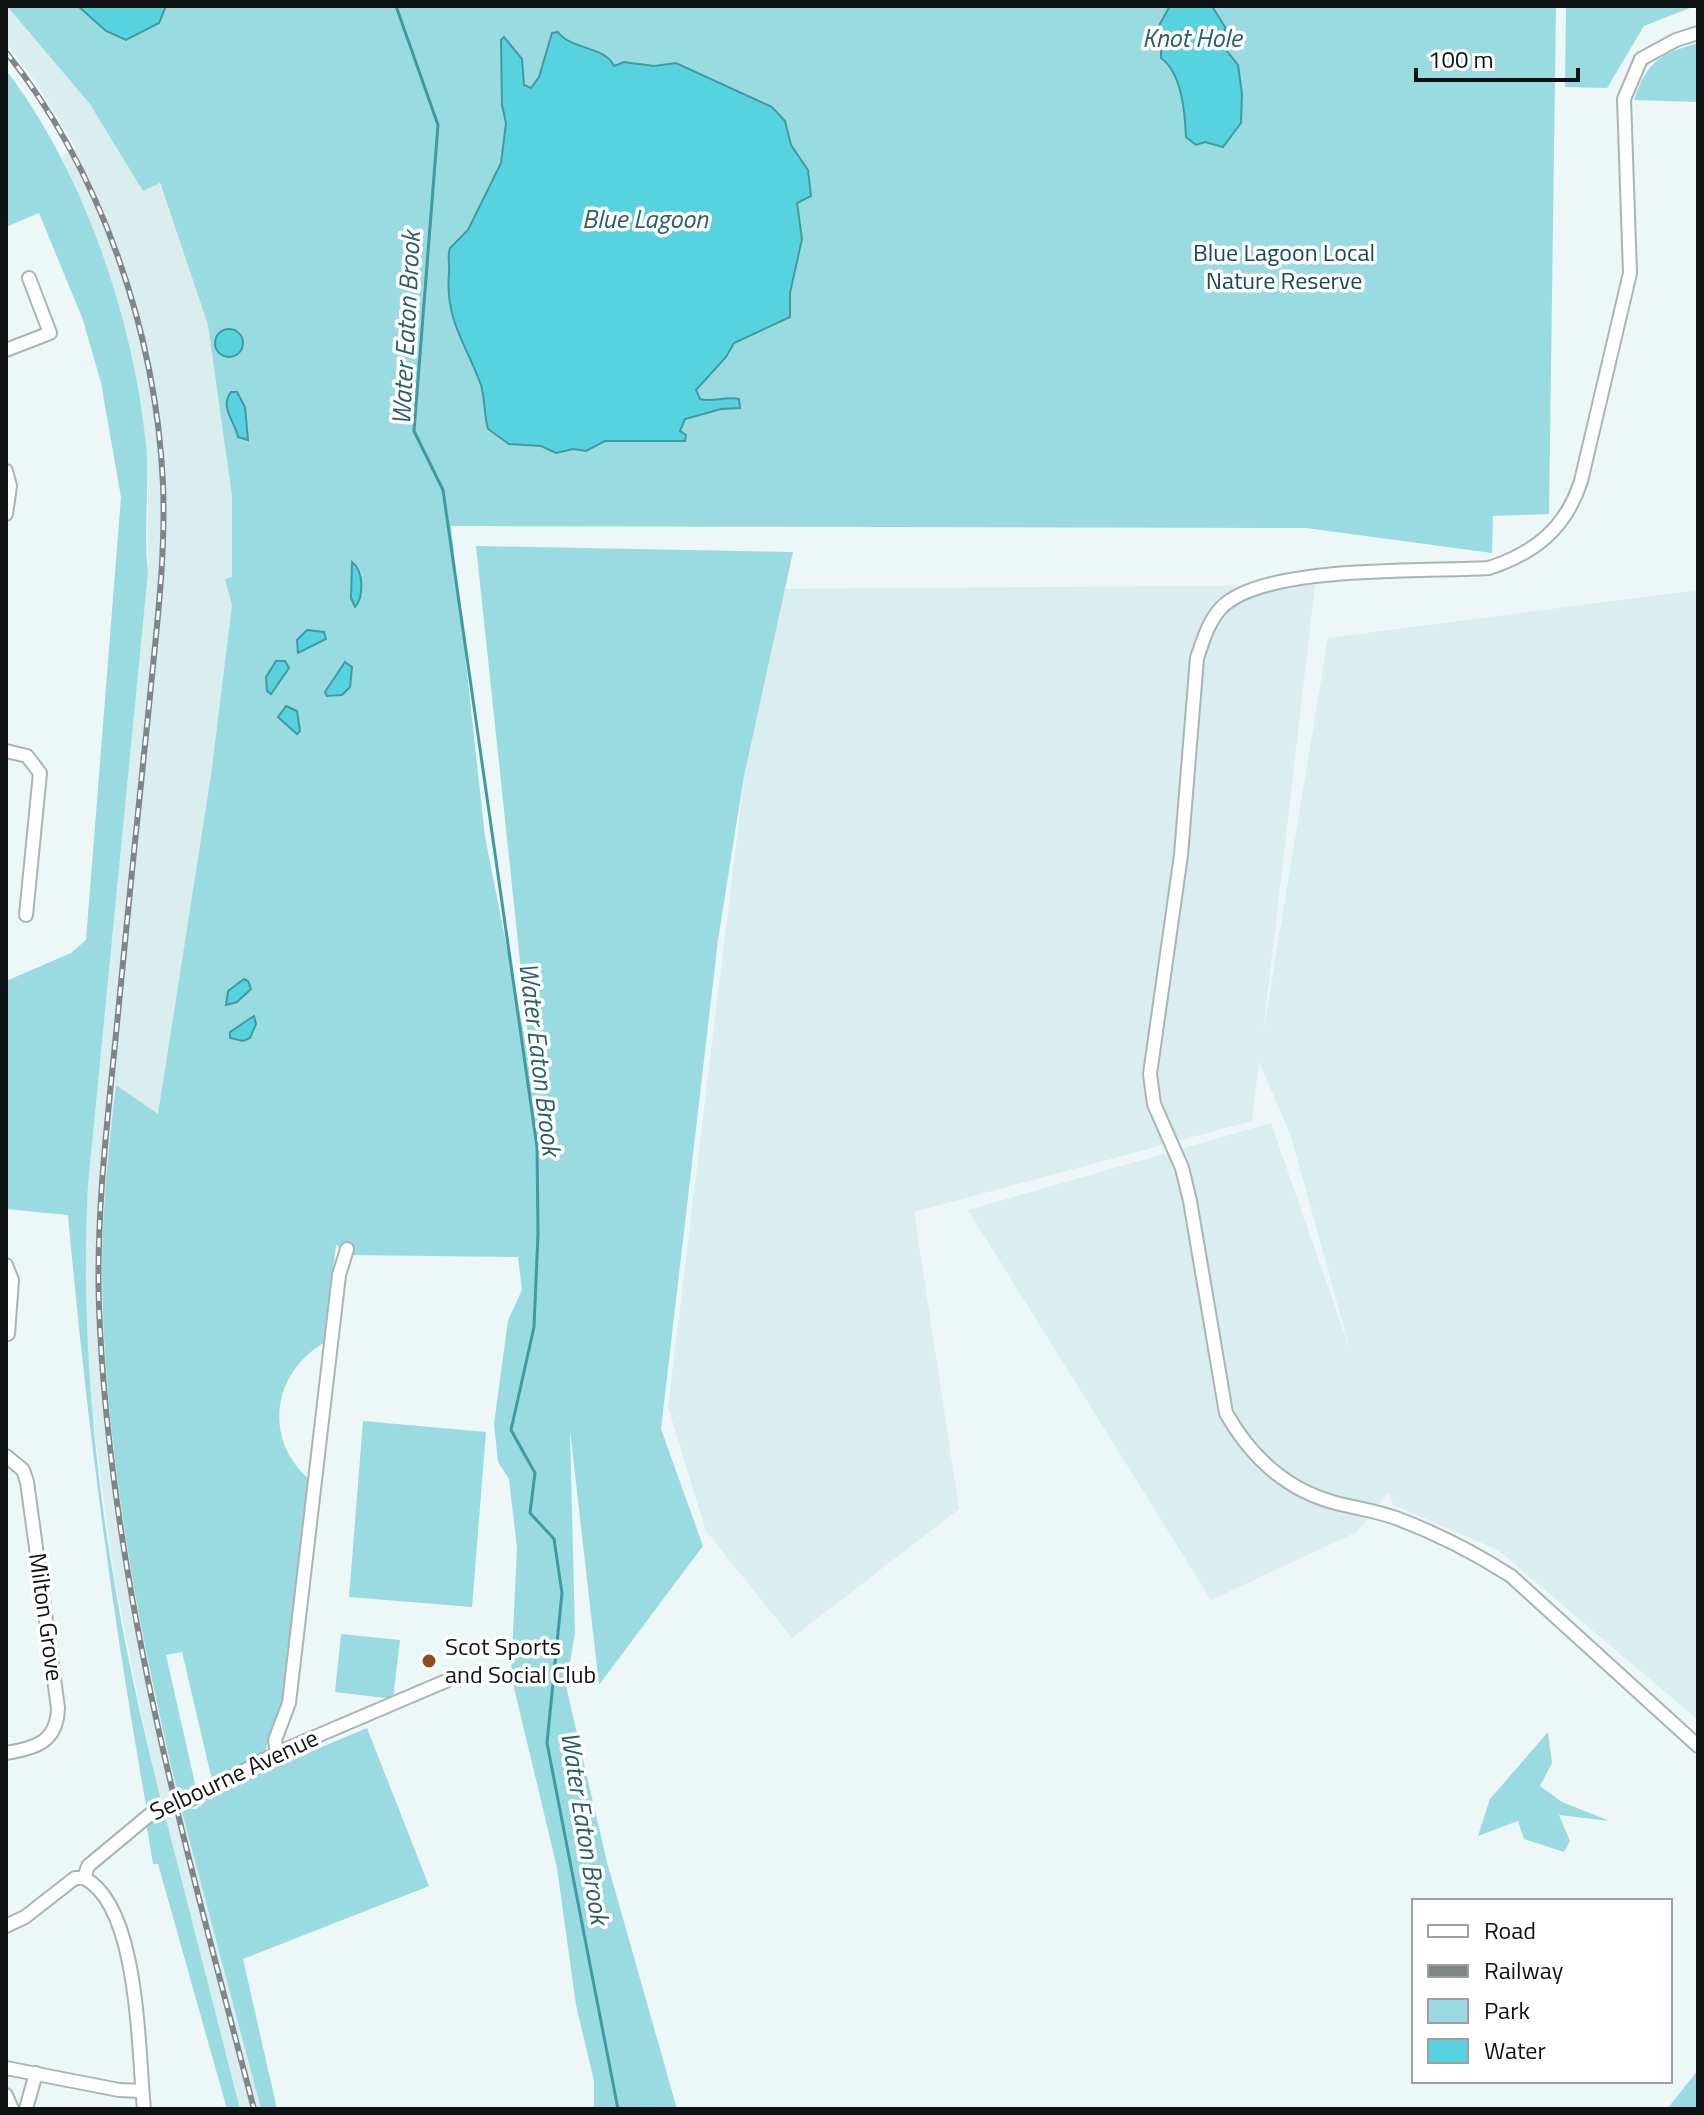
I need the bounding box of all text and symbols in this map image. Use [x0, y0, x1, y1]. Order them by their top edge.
water label: Knot Hole [1142, 18, 1244, 57]
scale bar [1416, 32, 1578, 82]
text: 100 m [1428, 41, 1494, 77]
water label: Blue Lagoon [582, 199, 709, 238]
water label: Water Eaton Brook [381, 227, 430, 426]
park label: Blue Lagoon Local Nature Reserve [1193, 234, 1375, 298]
water label: Water Eaton Brook [509, 960, 572, 1161]
street label: Milton Grove [20, 1550, 74, 1683]
place label: Scot Sports and Social Club [445, 1628, 596, 1692]
marker: Scot Sports and Social Club [420, 1652, 438, 1670]
street label: Selbourne Avenue [143, 1719, 324, 1829]
water label: Water Eaton Brook [551, 1729, 620, 1930]
legend [1412, 1899, 1672, 2083]
text: Road [1484, 1912, 1536, 1948]
text: Railway [1484, 1952, 1564, 1988]
text: Park [1484, 1992, 1530, 2028]
text: Water [1484, 2032, 1546, 2068]

